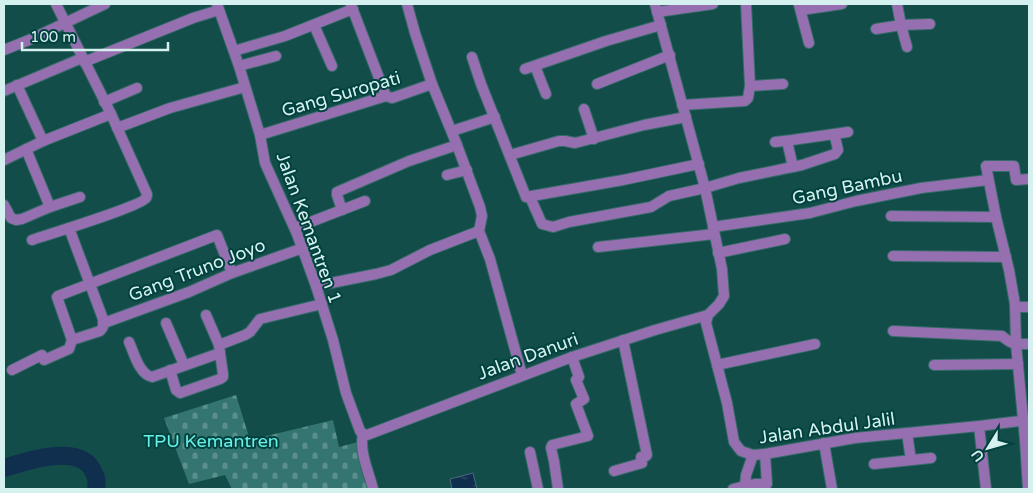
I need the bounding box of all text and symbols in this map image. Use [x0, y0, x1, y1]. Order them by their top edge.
scale bar [22, 20, 169, 52]
text: 100 m [30, 28, 76, 46]
street label: Gang Suropati [279, 66, 403, 122]
street label: Jalan Kemantren 1 [271, 150, 347, 306]
street label: Gang Bambu [790, 165, 904, 209]
street label: Gang Truno Joyo [125, 234, 269, 306]
street label: Jalan Danuri [475, 328, 581, 384]
street label: Jalan Abdul Jalil [758, 408, 896, 448]
north arrow [963, 423, 1013, 473]
park label: TPU Kemantren [143, 430, 279, 452]
text: U [968, 446, 988, 465]

